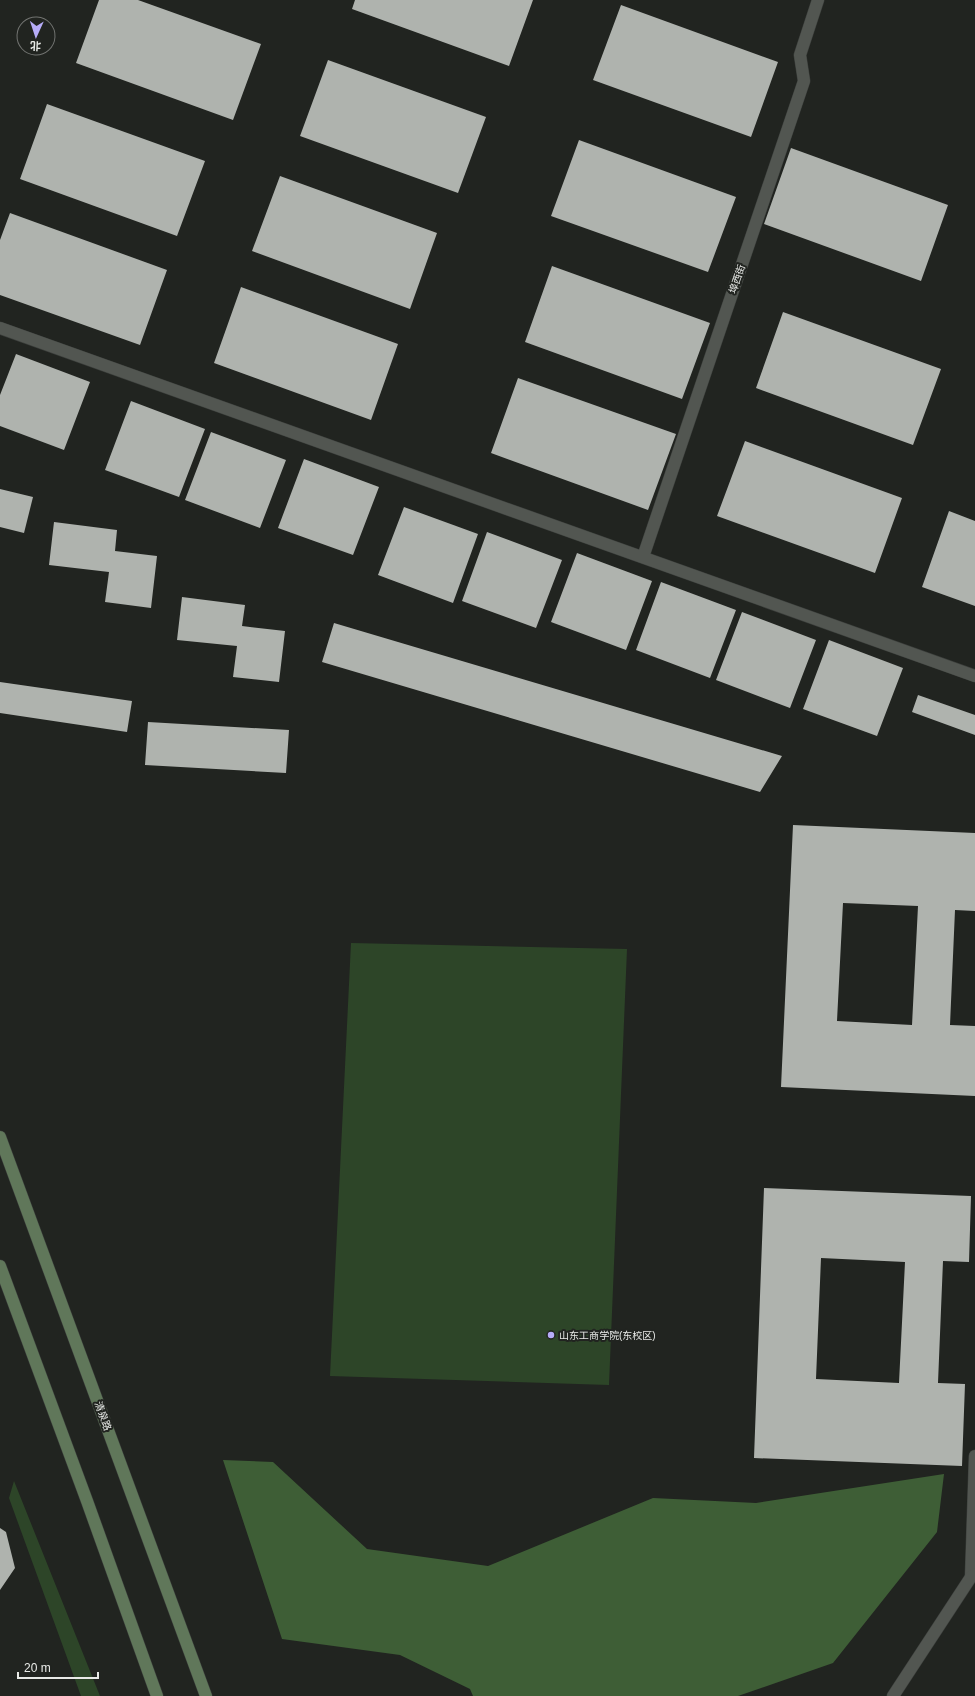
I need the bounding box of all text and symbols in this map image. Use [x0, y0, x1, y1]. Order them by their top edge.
north arrow [16, 16, 56, 56]
text: 北 [30, 40, 41, 52]
street label: 埠西街 [727, 263, 747, 295]
marker: 山东工商学院(东校区) [546, 1330, 556, 1340]
place label: 山东工商学院(东校区) [559, 1330, 656, 1341]
street label: 清泉路 [93, 1400, 113, 1432]
scale bar [18, 1654, 98, 1680]
text: 20 m [24, 1661, 51, 1675]

